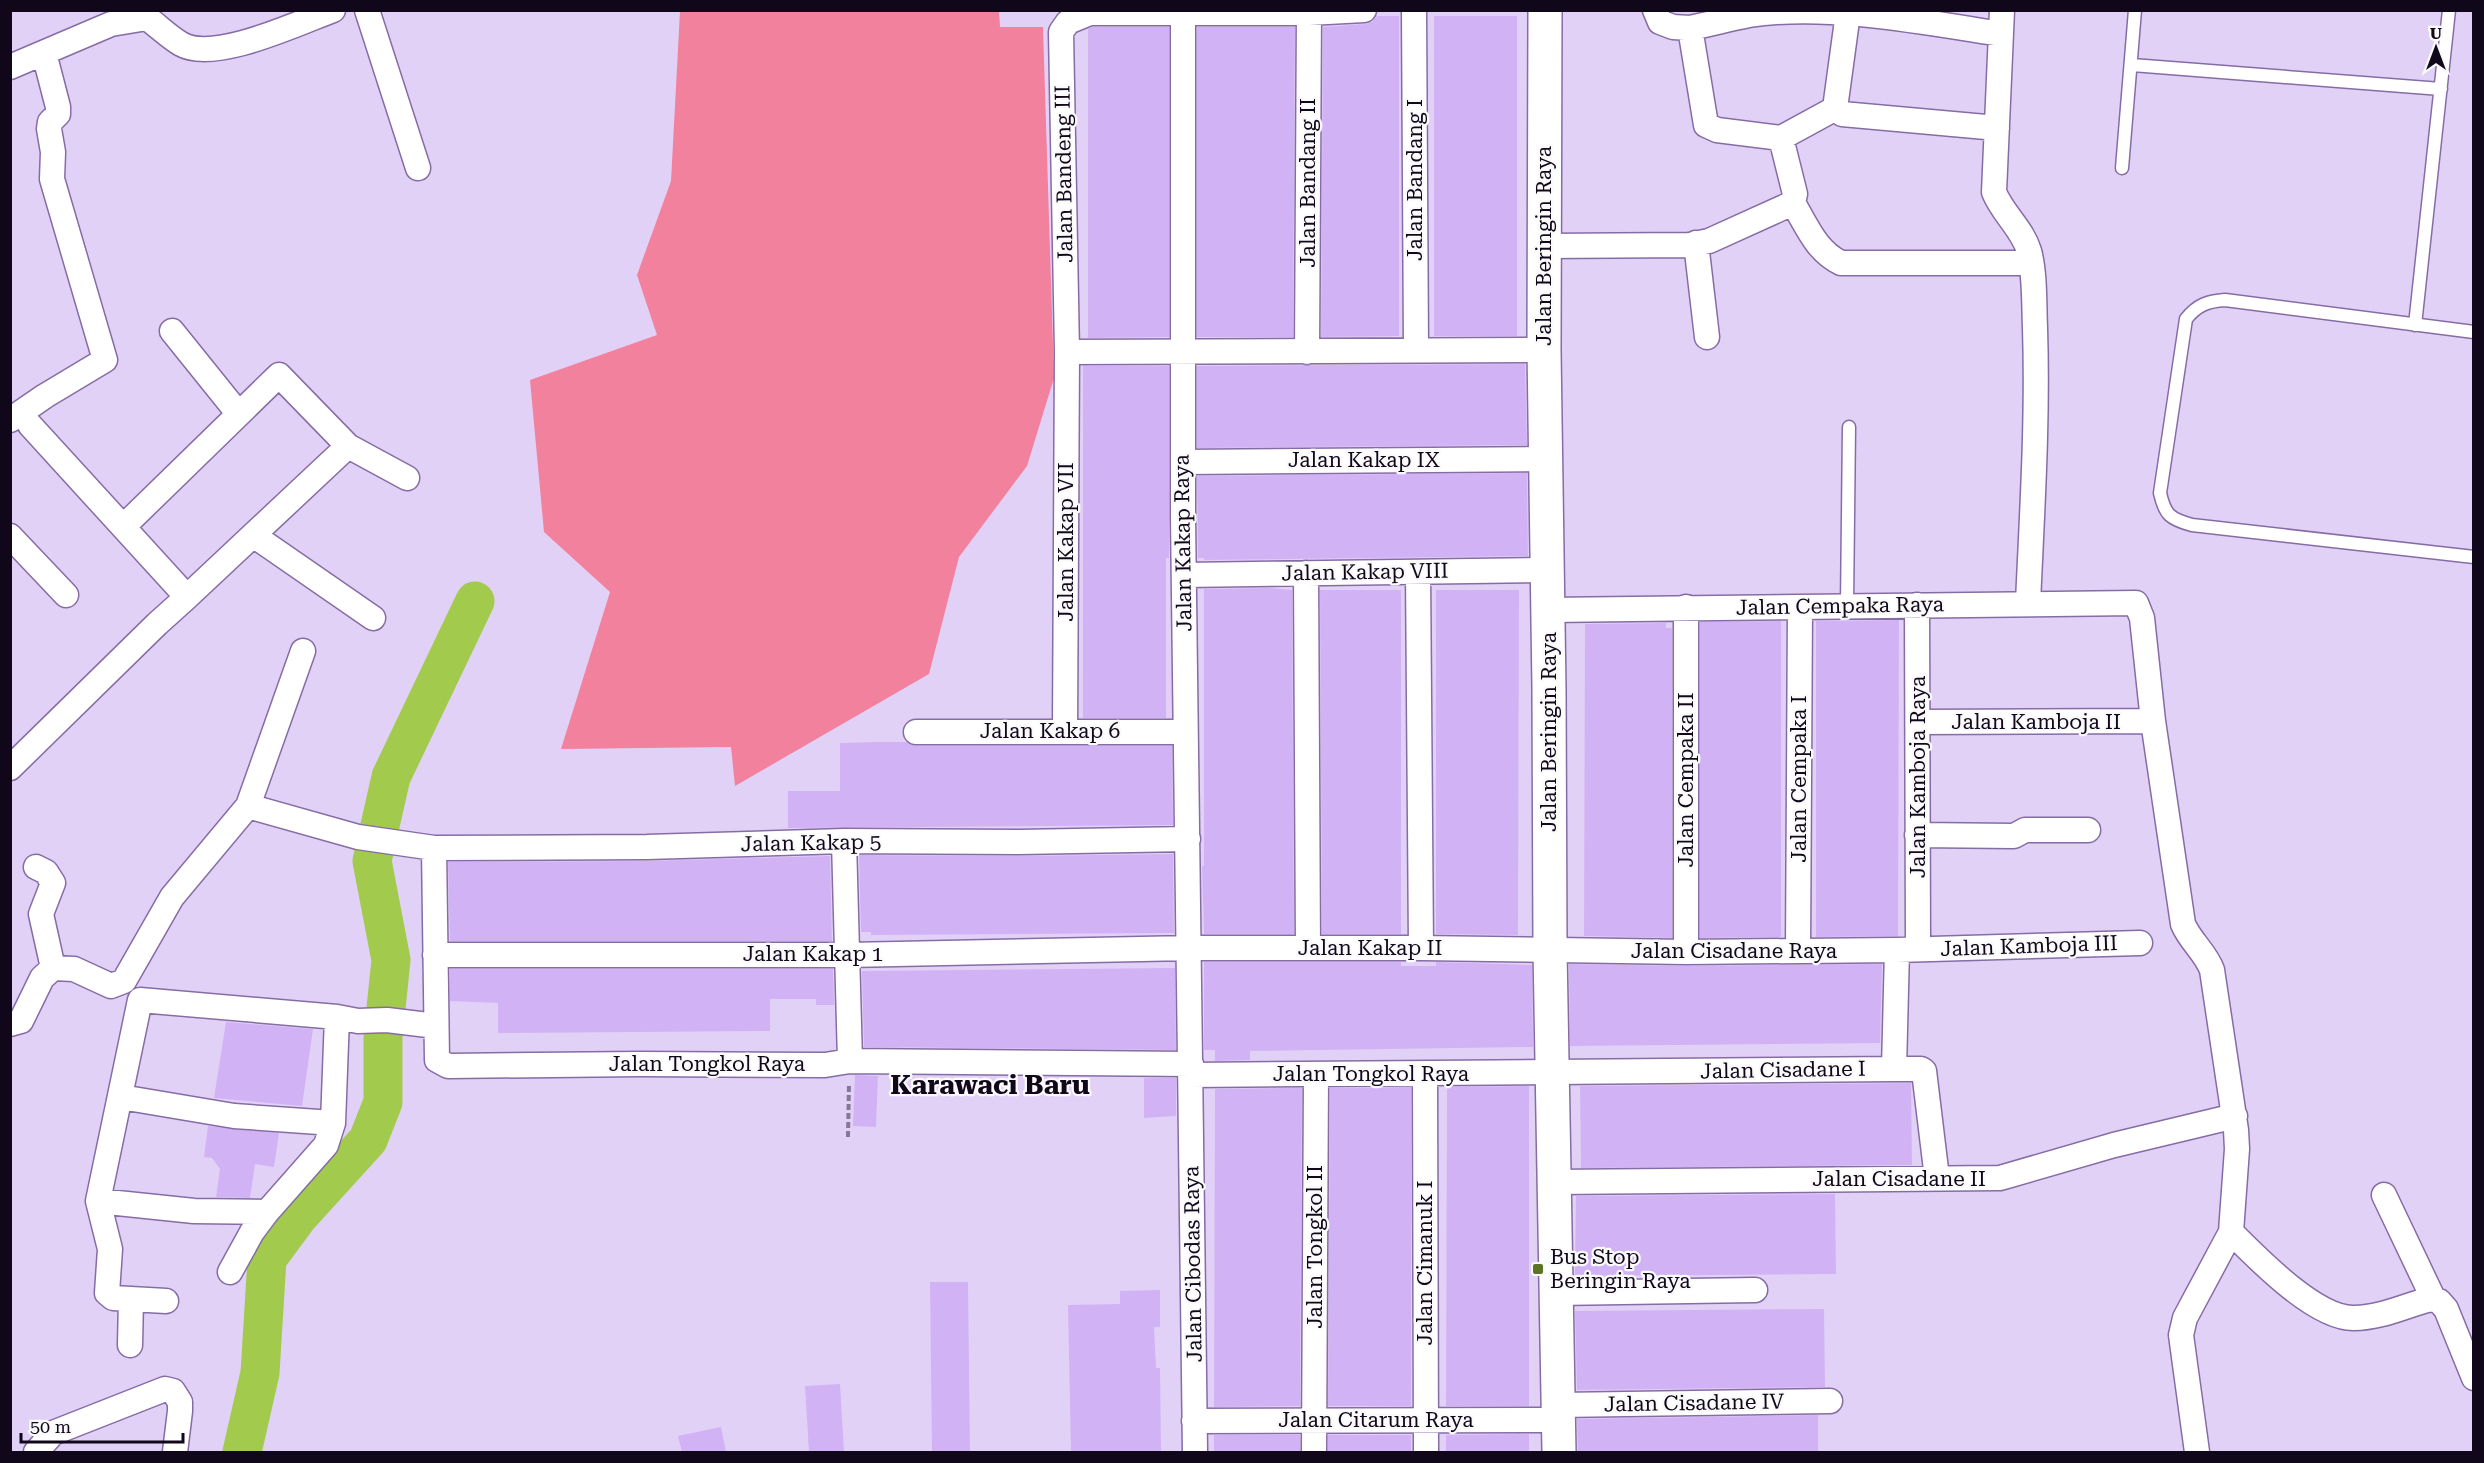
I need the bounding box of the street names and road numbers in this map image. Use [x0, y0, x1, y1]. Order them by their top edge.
street label: Jalan Bandeng III [1050, 85, 1078, 263]
street label: Jalan Bandang II [1296, 98, 1320, 268]
street label: Jalan Bandang I [1403, 99, 1427, 261]
street label: Jalan Beringin Raya [1532, 145, 1556, 346]
street label: Jalan Kakap IX [1288, 448, 1440, 472]
street label: Jalan Kakap Raya [1169, 453, 1197, 632]
street label: Jalan Kakap VII [1054, 462, 1078, 622]
street label: Jalan Kakap VIII [1281, 559, 1449, 585]
street label: Jalan Cempaka Raya [1736, 592, 1945, 620]
street label: Jalan Beringin Raya [1537, 631, 1561, 832]
street label: Jalan Kamboja Raya [1906, 675, 1930, 878]
street label: Jalan Cempaka II [1674, 692, 1698, 868]
street label: Jalan Cempaka I [1787, 695, 1811, 863]
street label: Jalan Kamboja II [1951, 710, 2121, 734]
street label: Jalan Kakap 6 [980, 719, 1120, 743]
street label: Jalan Kakap 5 [741, 830, 881, 856]
street label: Jalan Kamboja III [1940, 931, 2118, 961]
street label: Jalan Kakap II [1298, 936, 1442, 960]
street label: Jalan Cisadane Raya [1631, 939, 1838, 963]
street label: Jalan Kakap 1 [743, 942, 883, 966]
street label: Jalan Tongkol Raya [609, 1052, 806, 1076]
street label: Jalan Cisadane I [1700, 1057, 1866, 1083]
street label: Jalan Tongkol Raya [1273, 1062, 1470, 1086]
street label: Jalan Cibodas Raya [1179, 1165, 1207, 1362]
street label: Jalan Tongkol II [1303, 1165, 1327, 1329]
street label: Jalan Cisadane II [1812, 1167, 1986, 1191]
street label: Jalan Cimanuk I [1413, 1181, 1437, 1345]
street label: Jalan Cisadane IV [1604, 1389, 1785, 1417]
street label: Jalan Citarum Raya [1278, 1408, 1474, 1432]

